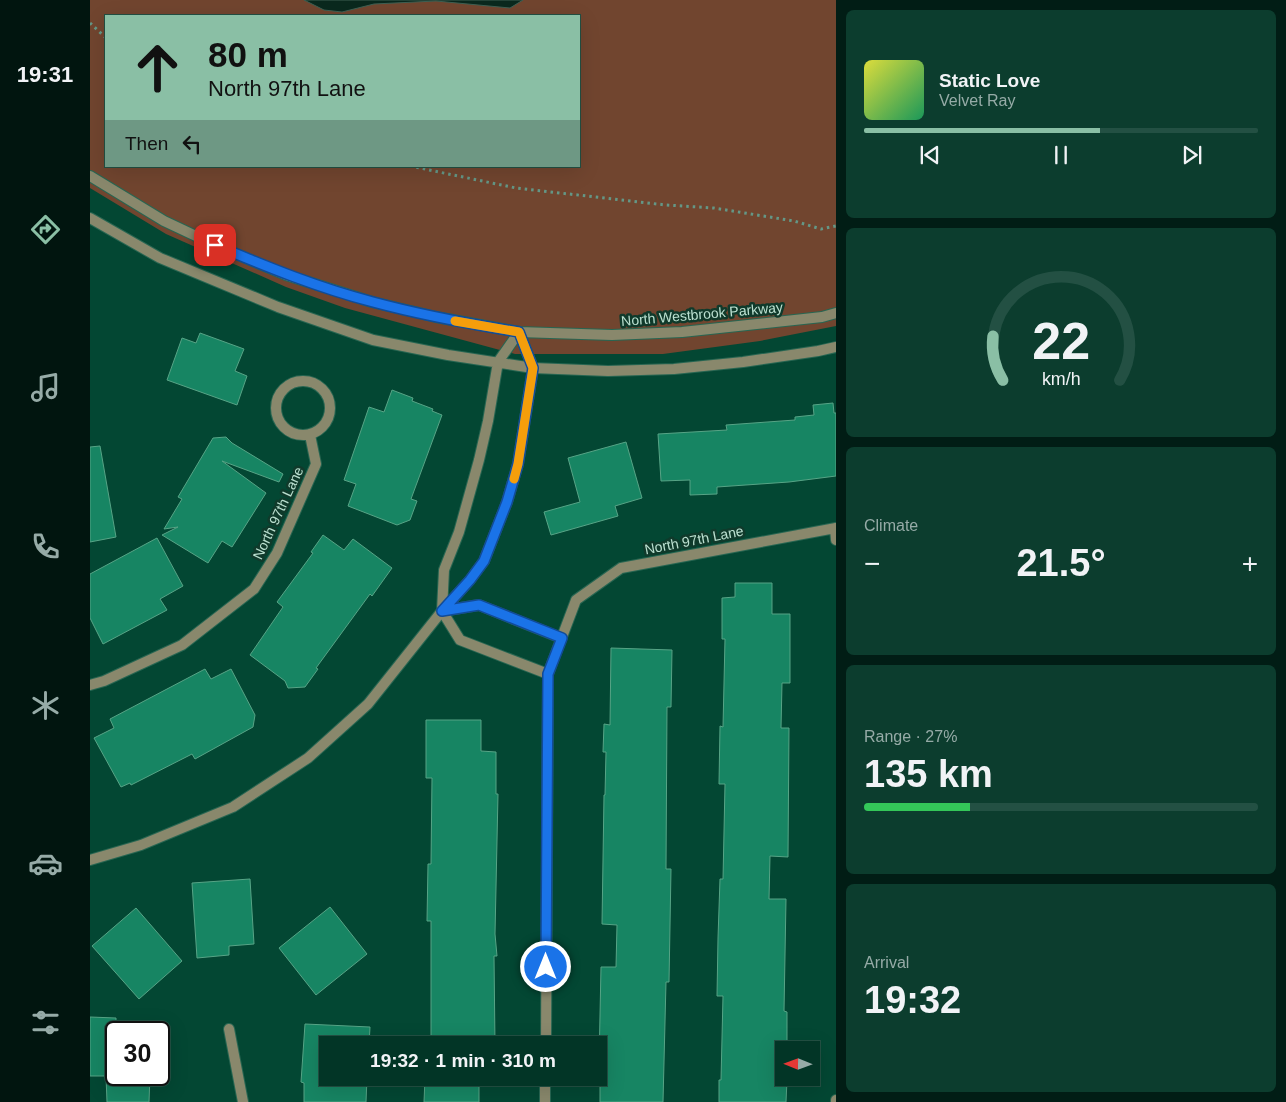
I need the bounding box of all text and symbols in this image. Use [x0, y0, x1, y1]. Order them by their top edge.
icon: ahead [125, 35, 190, 100]
text: 80 m [208, 35, 288, 74]
text: 19:31 [17, 62, 73, 87]
text: Static Love [939, 70, 1040, 91]
text: North 97th Lane [208, 76, 366, 101]
text: Velvet Ray [939, 92, 1015, 109]
icon: left [178, 130, 206, 158]
text: Then [125, 133, 168, 154]
icon: previous [916, 141, 944, 169]
icon: pause [1047, 141, 1075, 169]
icon: next [1178, 141, 1206, 169]
icon: directions [28, 212, 63, 247]
pin [194, 224, 236, 266]
icon: arrive [201, 231, 229, 259]
street label: North Westbrook Parkway [620, 299, 784, 329]
text: 22 [1032, 312, 1090, 370]
text: km/h [1042, 369, 1080, 389]
icon: music [28, 370, 63, 405]
street label: North 97th Lane [250, 464, 307, 562]
text: Climate [864, 517, 918, 534]
street label: North 97th Lane [643, 523, 745, 557]
icon: phone [28, 529, 63, 564]
text: 21.5° [1016, 542, 1106, 584]
text: − [864, 548, 880, 579]
text: + [1242, 548, 1258, 579]
icon: climate [28, 688, 63, 723]
text: Range · 27% [864, 728, 957, 745]
text: 135 km [864, 753, 993, 795]
icon: car [28, 846, 63, 881]
position arrow [519, 940, 571, 992]
text: Arrival [864, 954, 909, 971]
text: 19:32 [864, 979, 961, 1021]
icon: filters [28, 1005, 63, 1040]
speed limit sign: 30 [105, 1021, 170, 1086]
north arrow [775, 1041, 820, 1086]
map controls [775, 1041, 820, 1086]
text: 19:32 · 1 min · 310 m [370, 1050, 556, 1071]

